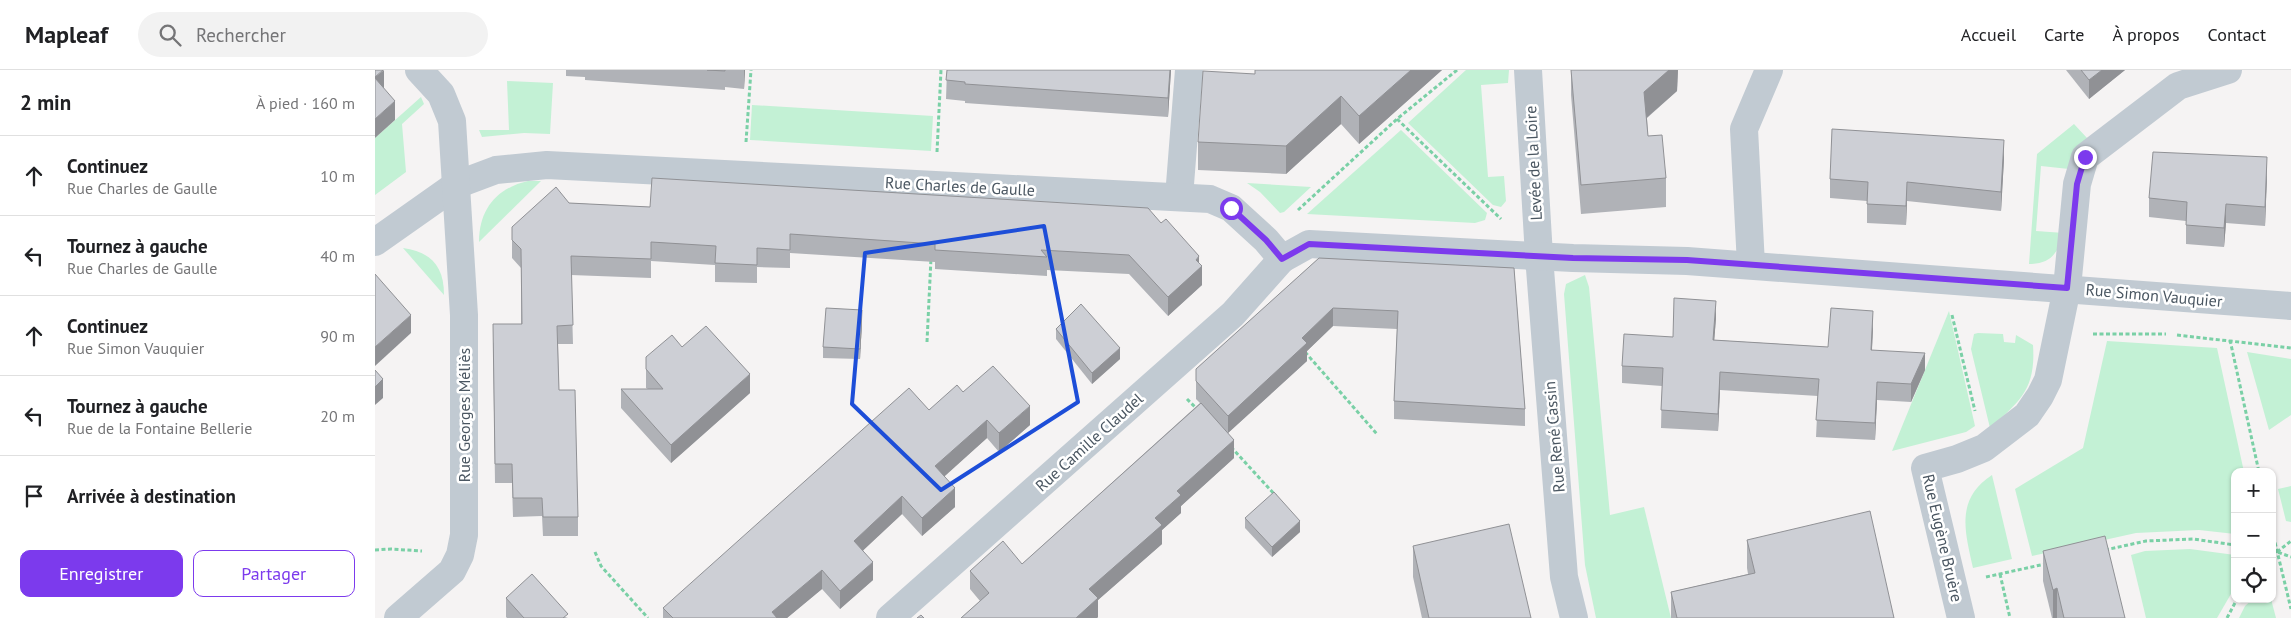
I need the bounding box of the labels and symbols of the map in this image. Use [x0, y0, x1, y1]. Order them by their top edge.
street label: Levée de la Loire [1520, 105, 1546, 221]
route end [2074, 146, 2097, 169]
street label: Rue Charles de Gaulle [884, 172, 1036, 200]
route start [1220, 197, 1243, 220]
street label: Rue Simon Vauquier [2085, 279, 2224, 311]
street label: Rue Georges Méliès [454, 347, 474, 482]
street label: Rue René Cassin [1539, 380, 1569, 494]
street label: Rue Camille Claudel [1031, 388, 1147, 496]
street label: Rue Eugène Bruère [1919, 472, 1967, 604]

